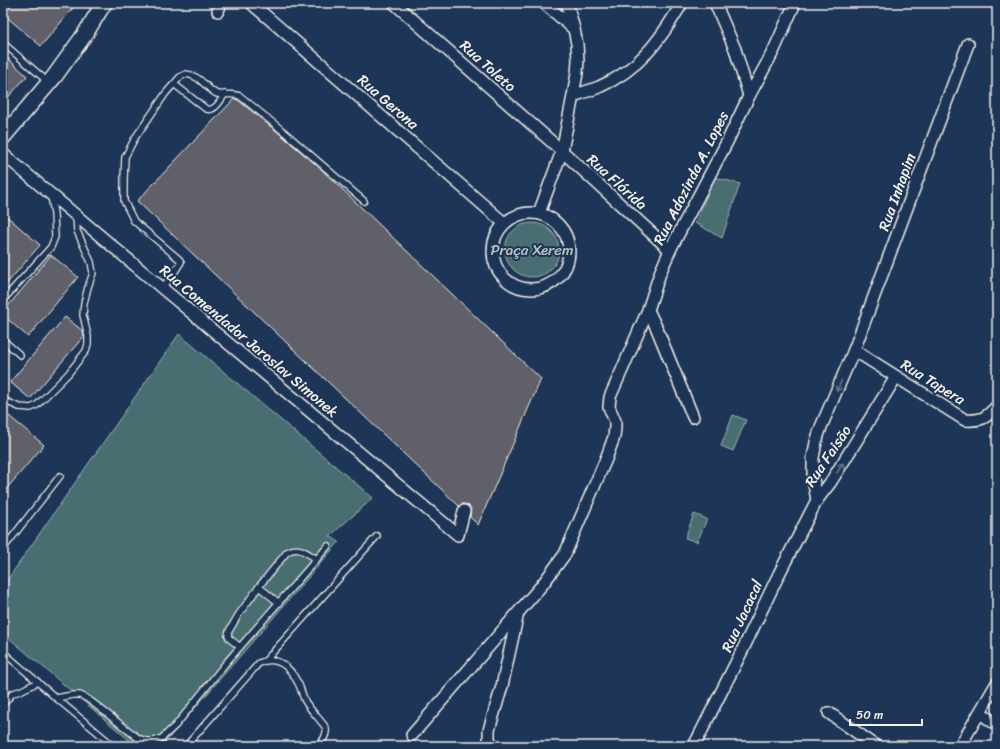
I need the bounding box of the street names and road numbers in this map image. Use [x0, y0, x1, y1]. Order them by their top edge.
street label: Rua Toleto [454, 33, 523, 99]
street label: Rua Gerona [351, 68, 425, 137]
street label: Rua Adozinda A. Lopes [646, 106, 736, 250]
street label: Rua Flórida [581, 147, 654, 217]
street label: Rua Inhapim [871, 149, 923, 235]
street label: Rua Comendador Jaroslav Simonek [154, 258, 344, 424]
street label: Rua Tapera [896, 352, 971, 412]
street label: Rua Faisão [798, 419, 859, 492]
street label: Rua Jacacal [714, 575, 770, 657]

